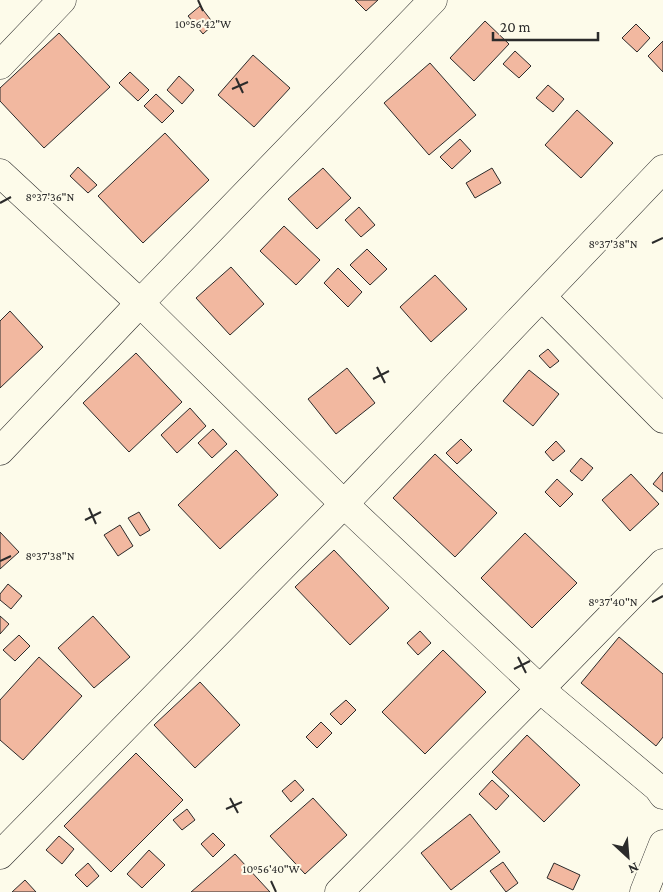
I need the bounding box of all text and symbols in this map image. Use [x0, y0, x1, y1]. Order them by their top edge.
scale bar [493, 10, 598, 42]
text: 10°56'42"W [175, 17, 231, 31]
text: 20 m [500, 19, 531, 35]
text: 8°37'36"N [26, 190, 75, 204]
text: 8°37'38"N [588, 237, 638, 251]
text: 8°37'38"N [25, 549, 75, 563]
text: 8°37'40"N [588, 595, 638, 609]
north arrow [603, 832, 653, 882]
text: N [625, 859, 641, 878]
text: 10°56'40"W [242, 862, 300, 876]

